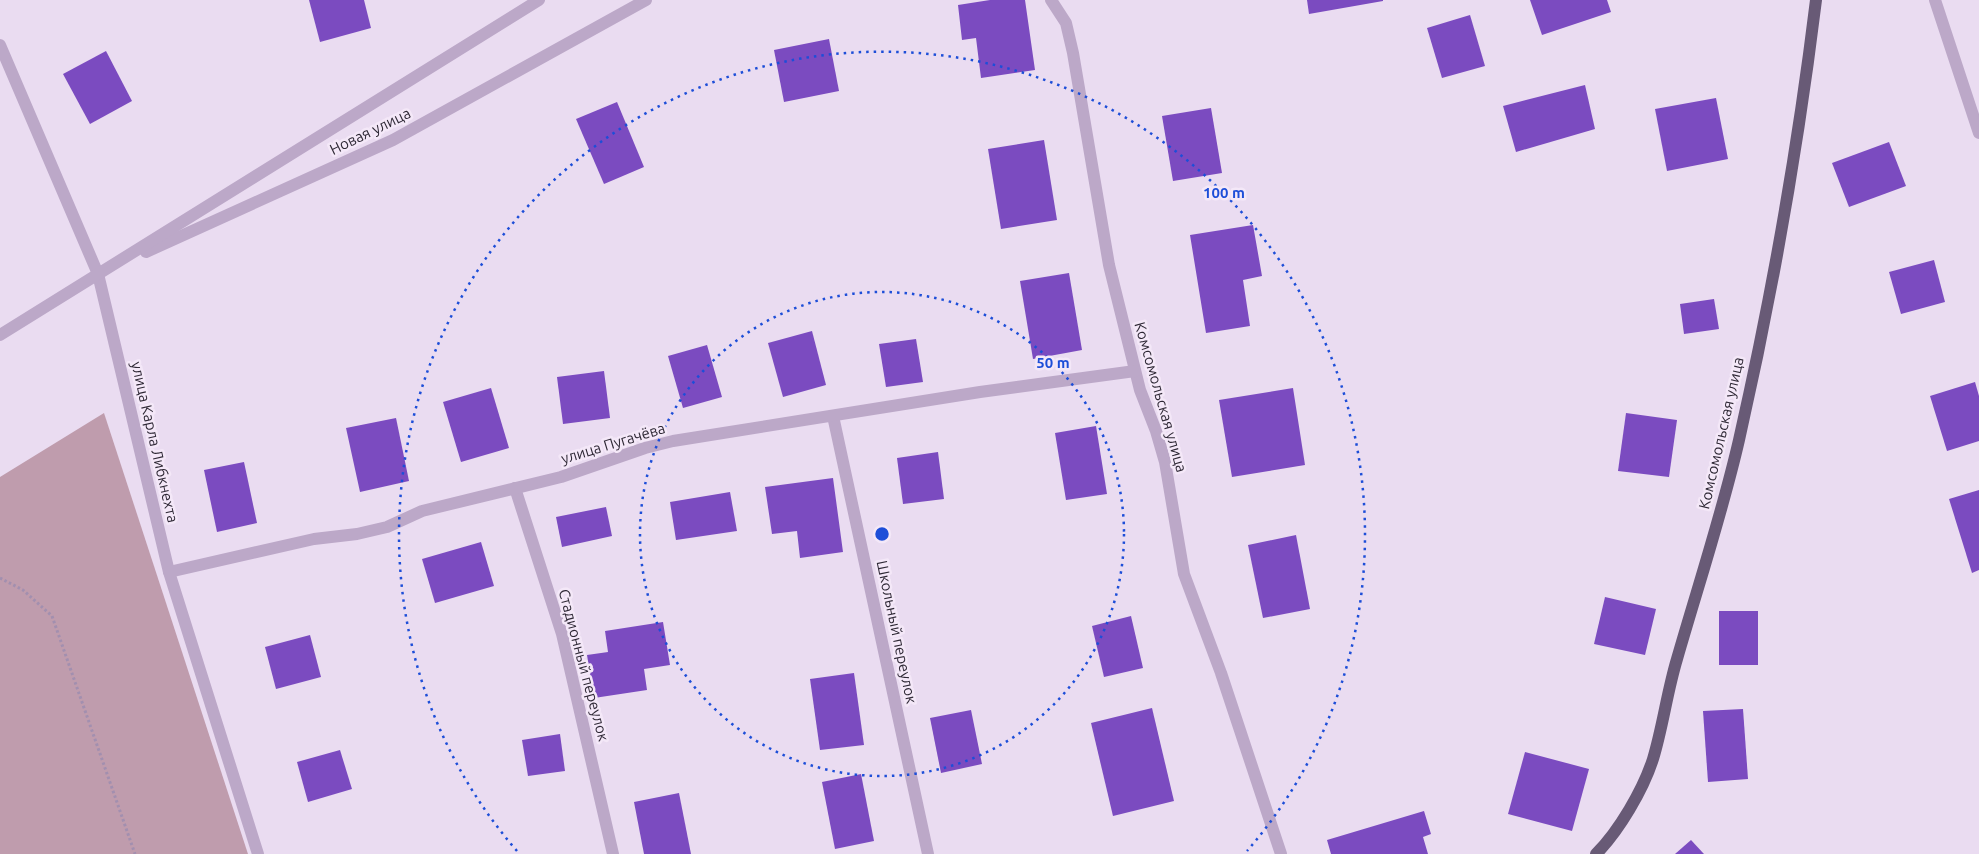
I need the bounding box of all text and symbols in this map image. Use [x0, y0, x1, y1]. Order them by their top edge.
street label: Новая улица [327, 104, 413, 158]
text: 100 m [1203, 184, 1245, 201]
street label: Комсомольская улица [1131, 320, 1191, 474]
text: 50 m [1036, 354, 1070, 371]
street label: Комсомольская улица [1695, 355, 1747, 511]
street label: улица Карла Либкнехта [128, 360, 182, 524]
street label: улица Пугачёва [559, 419, 667, 467]
centre of rings [873, 525, 891, 543]
street label: Школьный переулок [874, 559, 921, 705]
street label: Стадионный переулок [555, 587, 613, 743]

